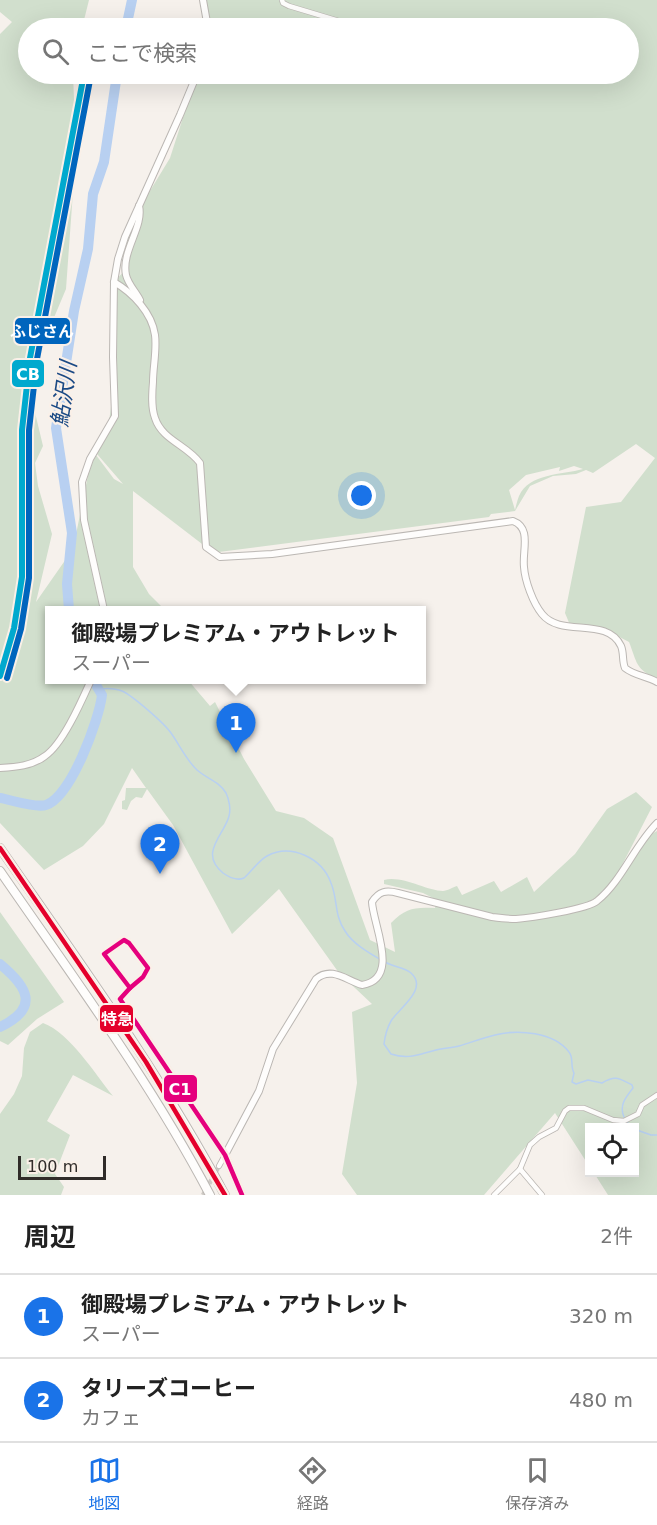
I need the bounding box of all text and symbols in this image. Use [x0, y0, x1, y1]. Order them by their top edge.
search box [18, 18, 639, 84]
icon: search [39, 35, 72, 68]
text: ここで検索 [87, 41, 197, 66]
line badge: ふじさん [14, 317, 71, 345]
text: ふじさん [10, 322, 74, 341]
water label: 鮎沢川 [47, 358, 81, 428]
line badge: CB [11, 359, 45, 388]
text: CB [16, 365, 40, 384]
your location [347, 481, 376, 510]
popup [45, 606, 426, 684]
text: 御殿場プレミアム・アウトレット [71, 621, 400, 646]
text: スーパー [71, 651, 151, 675]
pin: 1 [216, 704, 256, 753]
pin: 2 [140, 824, 180, 874]
line badge: 特急 [99, 1004, 134, 1033]
text: 特急 [101, 1010, 133, 1029]
line badge: C1 [163, 1074, 198, 1103]
text: C1 [169, 1080, 191, 1099]
map controls [585, 1123, 639, 1177]
button: locate [585, 1123, 639, 1177]
scale bar [18, 1153, 106, 1180]
text: 100 m [27, 1157, 78, 1176]
text: 周辺 [24, 1222, 76, 1252]
text: 2件 [600, 1224, 633, 1248]
text: 御殿場プレミアム・アウトレット [81, 1292, 409, 1317]
text: 1 [37, 1304, 50, 1328]
text: 320 m [569, 1304, 633, 1328]
text: スーパー [81, 1322, 161, 1346]
text: タリーズコーヒー [81, 1376, 256, 1401]
text: 2 [37, 1388, 50, 1412]
text: 480 m [569, 1388, 633, 1412]
text: カフェ [81, 1406, 141, 1430]
tab: 地図 [88, 1454, 121, 1514]
tab: 経路 [296, 1454, 329, 1514]
tab: 保存済み [505, 1454, 569, 1514]

